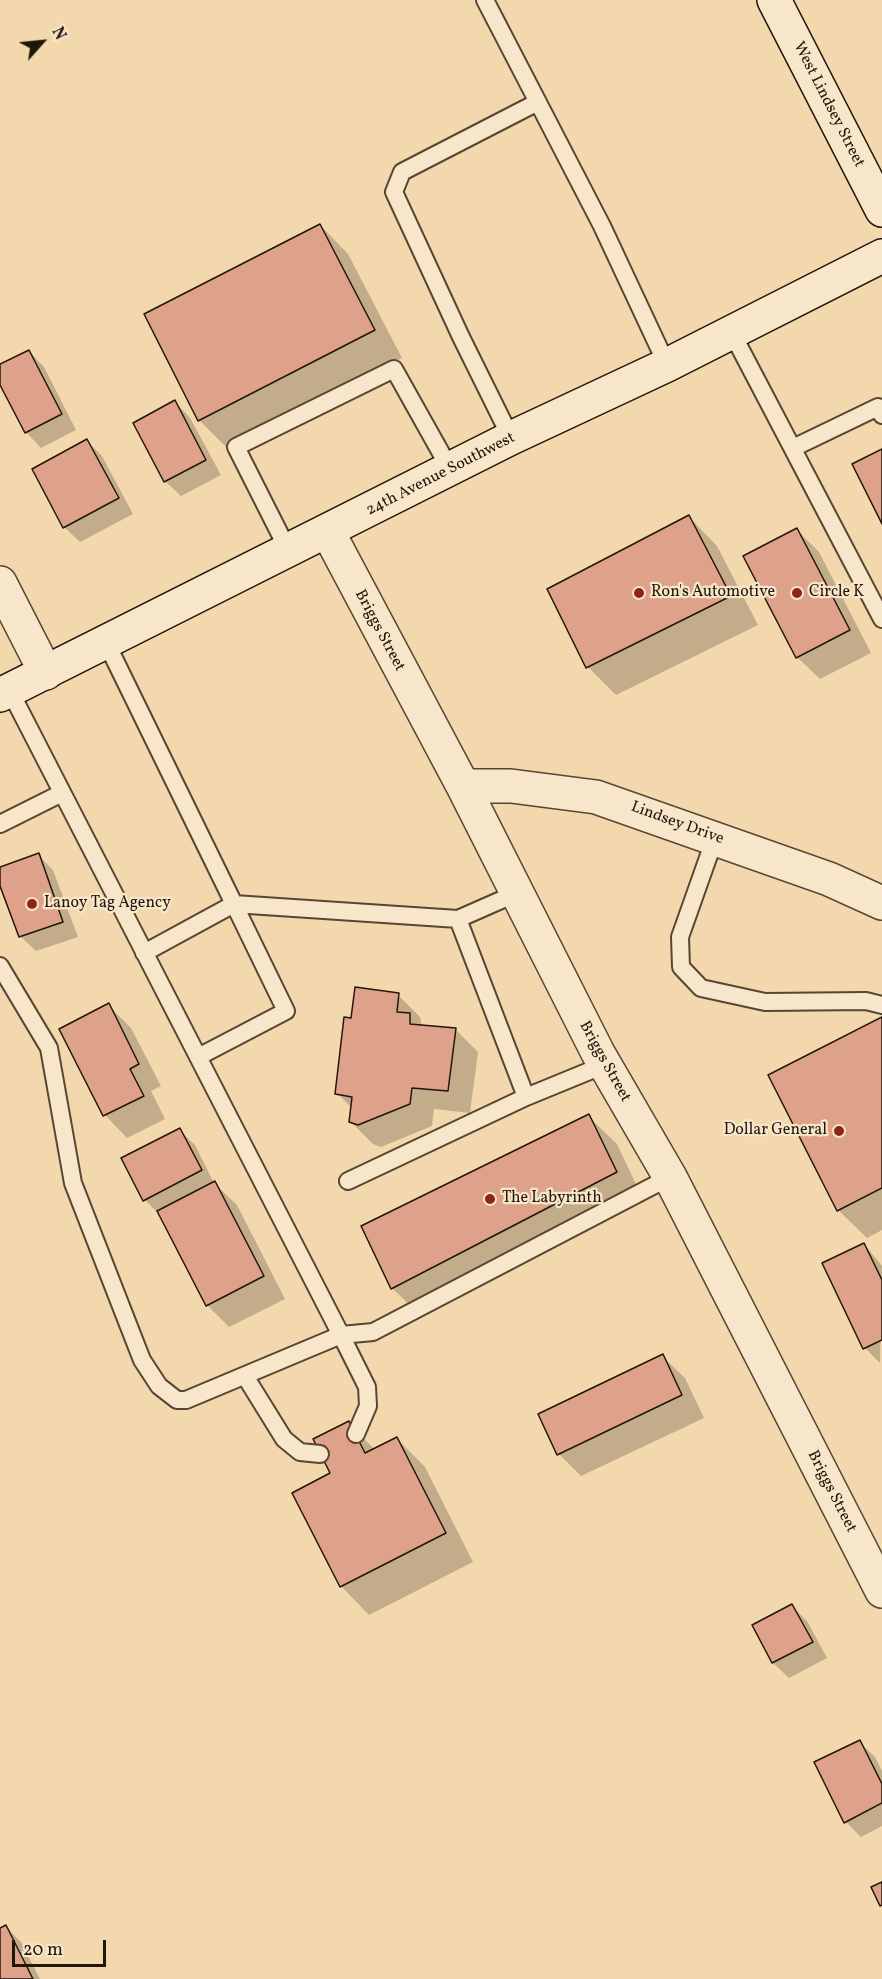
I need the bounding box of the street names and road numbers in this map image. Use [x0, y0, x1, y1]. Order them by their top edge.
street label: West Lindsey Street [788, 39, 868, 171]
street label: 24th Avenue Southwest [363, 429, 519, 521]
street label: Briggs Street [349, 587, 409, 675]
street label: Lindsey Drive [628, 798, 726, 850]
street label: Briggs Street [574, 1018, 634, 1106]
street label: Briggs Street [802, 1448, 860, 1536]

